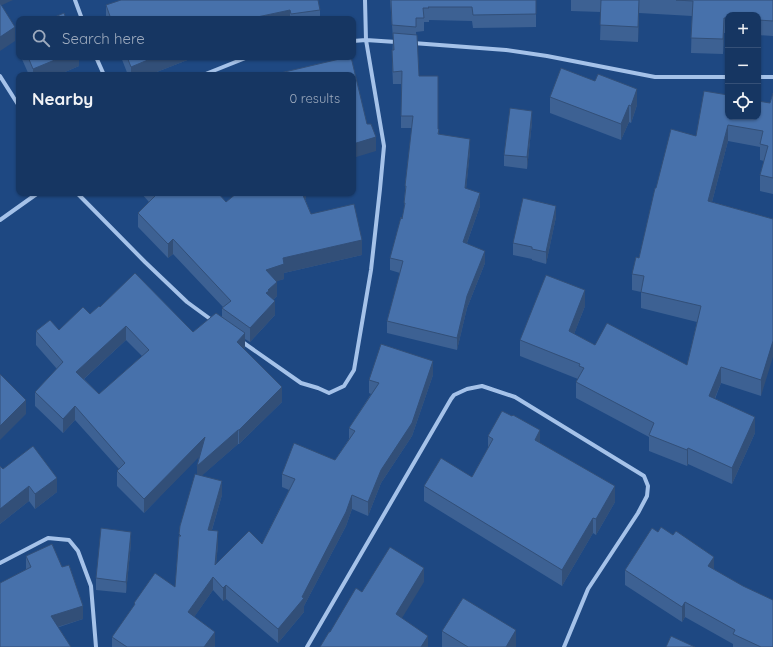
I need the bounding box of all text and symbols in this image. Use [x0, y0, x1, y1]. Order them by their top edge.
map controls [725, 12, 761, 120]
button: + [725, 12, 761, 48]
search box [16, 16, 356, 60]
icon: search [30, 27, 52, 49]
text: Search here [62, 29, 145, 48]
button: − [725, 48, 761, 84]
button: locate [725, 84, 761, 120]
text: Nearby [32, 88, 93, 109]
text: 0 results [289, 90, 340, 106]

